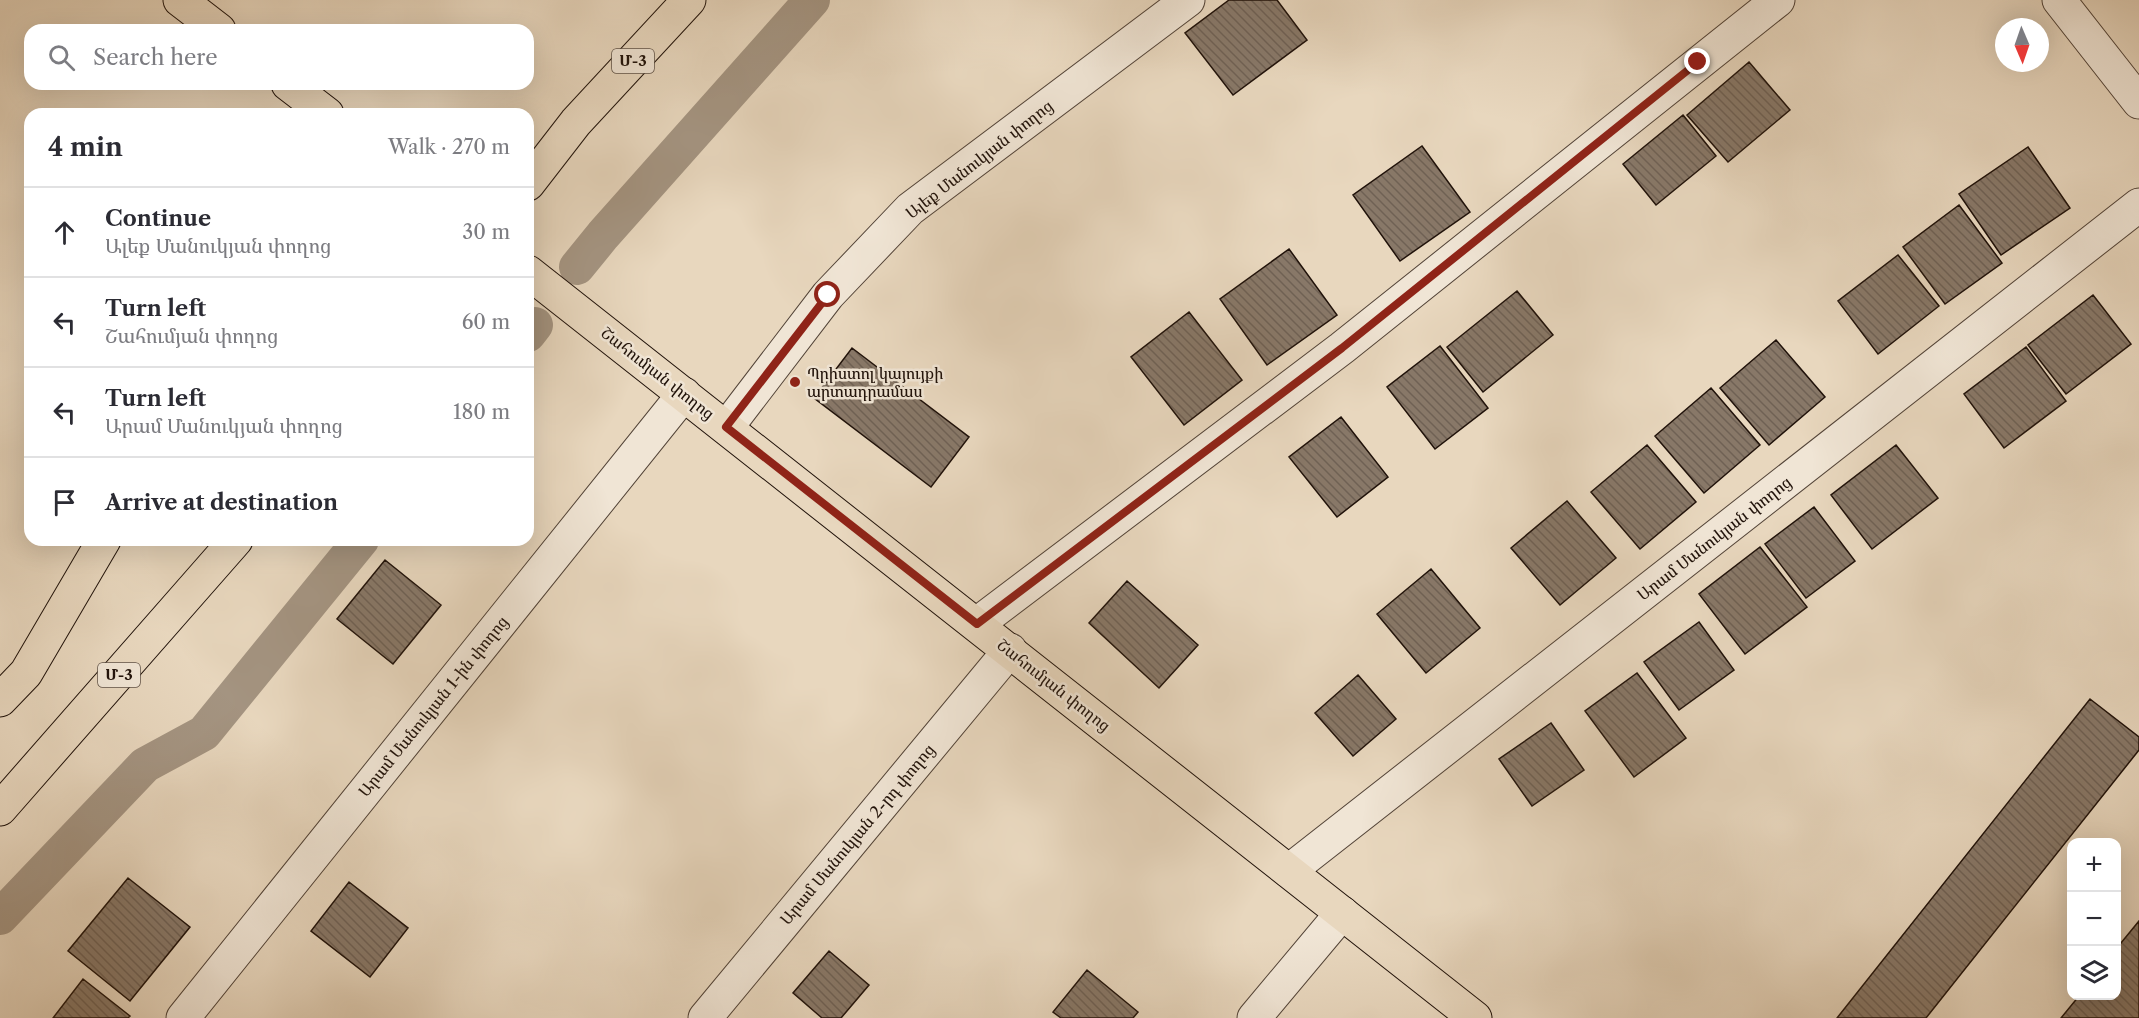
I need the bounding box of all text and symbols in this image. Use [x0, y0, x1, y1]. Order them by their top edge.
north arrow [1995, 18, 2049, 72]
search box [24, 24, 534, 90]
icon: search [45, 41, 78, 74]
text: Search here [93, 44, 218, 71]
route end [1684, 48, 1710, 74]
road number: Մ-3 [612, 49, 654, 73]
street label: Ալեք Մանուկյան փողոց [901, 95, 1057, 223]
text: 4 min [48, 131, 123, 163]
text: Walk · 270 m [388, 135, 510, 159]
text: Continue [105, 205, 211, 232]
icon: ahead [48, 216, 81, 249]
text: 30 m [462, 220, 510, 244]
text: Ալեք Մանուկյան փողոց [105, 234, 331, 258]
route start [814, 281, 840, 307]
text: Turn left [105, 295, 206, 322]
icon: left [48, 306, 81, 339]
text: 60 m [462, 310, 510, 334]
street label: Շահումյան փողոց [597, 322, 719, 424]
text: Շահումյան փողոց [105, 324, 278, 348]
place label: Պրիստոլ կայույքի արտադրամաս [807, 363, 943, 401]
marker: Պրիստոլ կայույքի արտադրամաս [788, 375, 802, 389]
text: Turn left [105, 385, 206, 412]
icon: left [48, 396, 81, 429]
text: 180 m [453, 400, 510, 424]
text: Արամ Մանուկյան փողոց [105, 414, 343, 438]
street label: Արամ Մանուկյան փողոց [1633, 472, 1795, 604]
icon: arrive [48, 486, 81, 519]
text: Arrive at destination [105, 489, 338, 516]
street label: Արամ Մանուկյան 1-ին փողոց [354, 612, 512, 800]
street label: Շահումյան փողոց [993, 634, 1115, 736]
road number: Մ-3 [98, 663, 140, 687]
street label: Արամ Մանուկյան 2-րդ փողոց [775, 740, 939, 928]
map controls [2067, 838, 2121, 1000]
button: + [2067, 838, 2121, 892]
button: − [2067, 892, 2121, 946]
button: layers [2067, 946, 2121, 1000]

